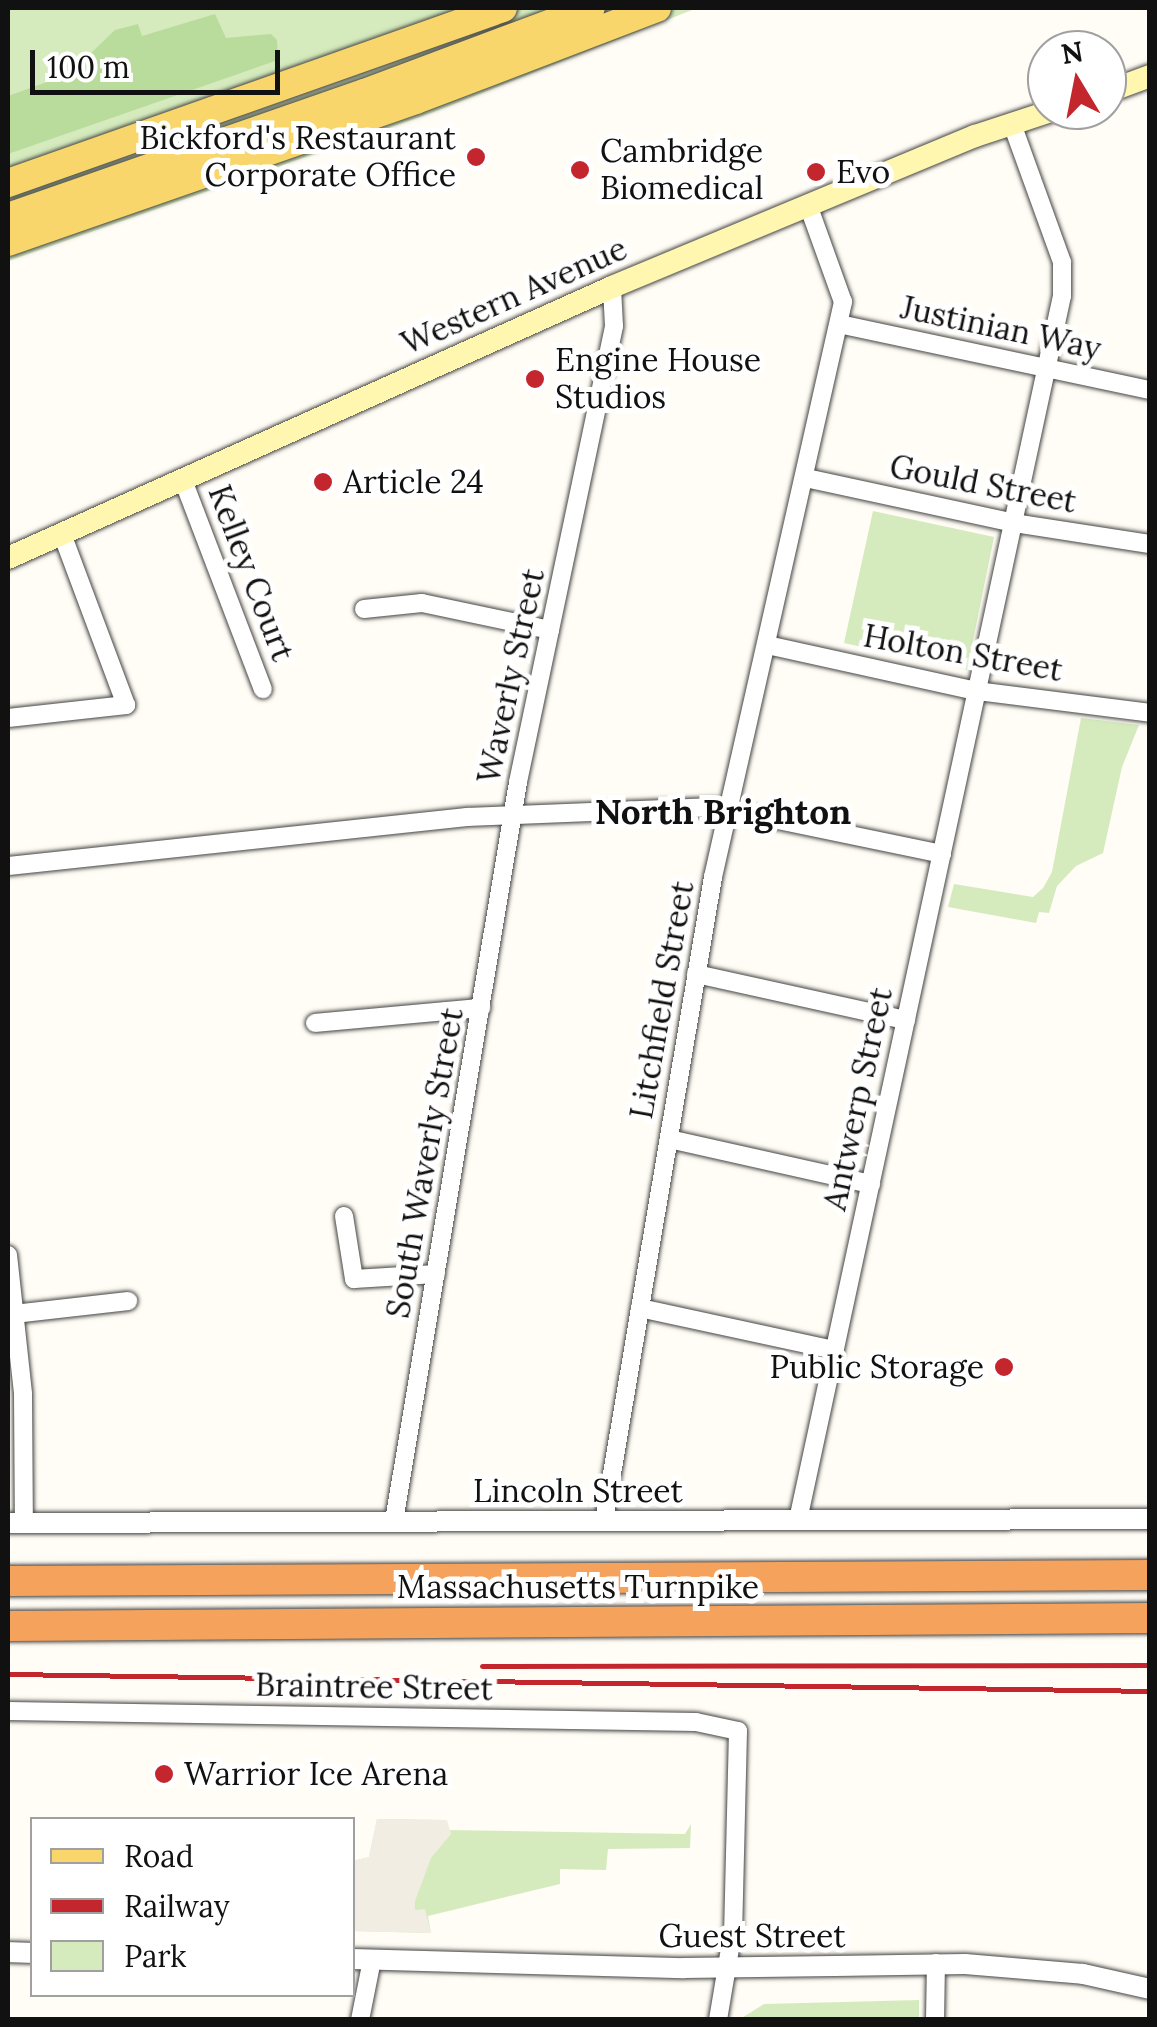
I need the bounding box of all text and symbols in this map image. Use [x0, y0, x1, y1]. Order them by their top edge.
scale bar [35, 30, 285, 92]
north arrow [1027, 30, 1127, 130]
text: N [1058, 33, 1086, 72]
text: 100 m [47, 48, 130, 86]
place label: Bickford's Restaurant Corporate Office [140, 120, 456, 195]
place label: Cambridge Biomedical [600, 133, 763, 208]
marker: Bickford's Restaurant Corporate Office [465, 146, 487, 168]
place label: Evo [836, 153, 890, 191]
marker: Cambridge Biomedical [569, 159, 591, 181]
marker: Evo [805, 161, 827, 183]
street label: Western Avenue [395, 229, 633, 363]
street label: Justinian Way [897, 288, 1105, 368]
place label: Engine House Studios [555, 342, 761, 417]
marker: Engine House Studios [524, 368, 546, 390]
street label: Gould Street [886, 447, 1080, 521]
place label: Article 24 [343, 463, 484, 501]
marker: Article 24 [312, 471, 334, 493]
street label: Kelley Court [200, 480, 302, 666]
street label: Waverly Street [470, 565, 552, 787]
street label: Holton Street [861, 617, 1065, 689]
district label: North Brighton [595, 791, 851, 833]
street label: Litchfield Street [622, 878, 702, 1122]
street label: Antwerp Street [816, 984, 900, 1214]
street label: South Waverly Street [379, 1005, 471, 1321]
place label: Public Storage [770, 1348, 984, 1386]
marker: Public Storage [993, 1356, 1015, 1378]
street label: Lincoln Street [473, 1472, 683, 1510]
street label: Massachusetts Turnpike [397, 1568, 759, 1606]
street label: Braintree Street [255, 1666, 493, 1708]
place label: Warrior Ice Arena [184, 1755, 448, 1793]
marker: Warrior Ice Arena [153, 1763, 175, 1785]
legend [30, 1817, 355, 1997]
text: Road [124, 1837, 194, 1875]
text: Railway [124, 1887, 230, 1925]
street label: Guest Street [658, 1917, 846, 1955]
text: Park [124, 1937, 186, 1975]

